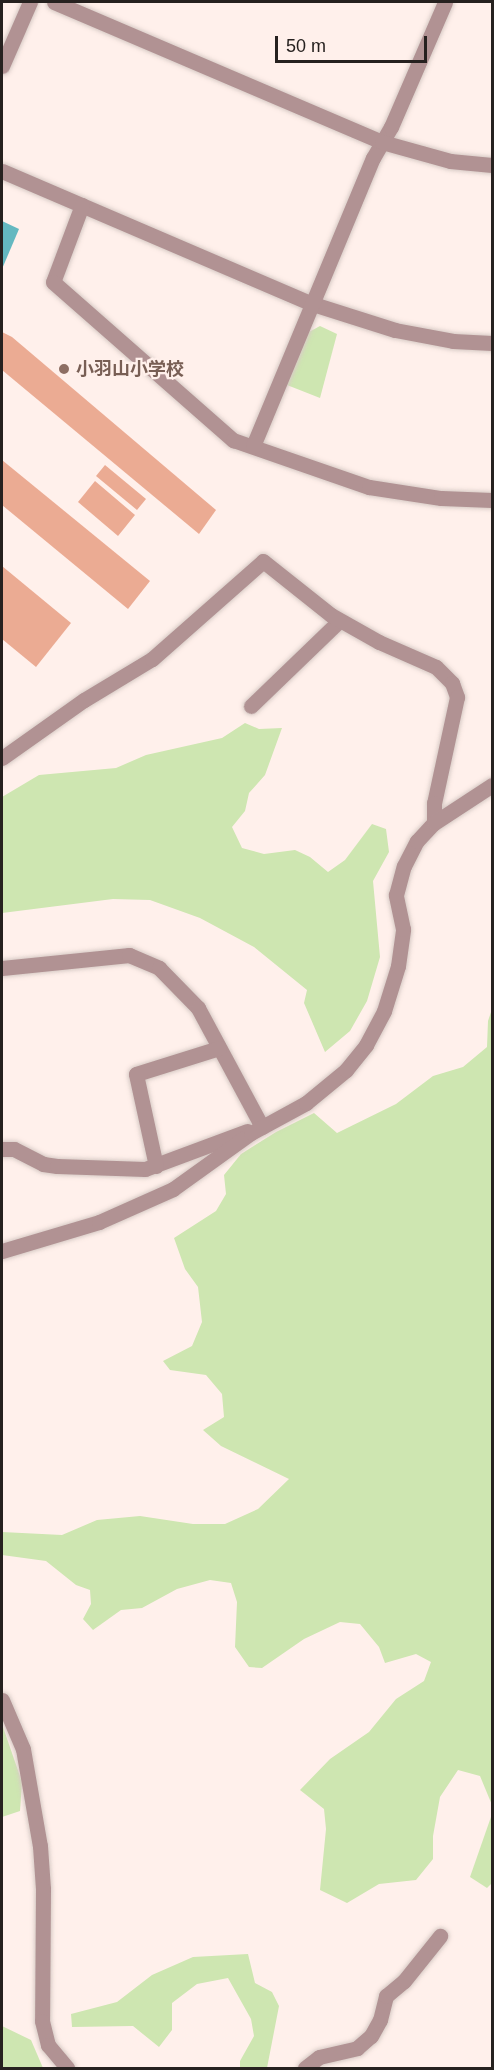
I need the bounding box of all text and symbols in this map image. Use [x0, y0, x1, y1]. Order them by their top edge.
scale bar [278, 24, 430, 62]
text: 50 m [286, 36, 326, 56]
place label: 小羽山小学校 [76, 358, 184, 380]
marker: 小羽山小学校 [57, 362, 71, 376]

